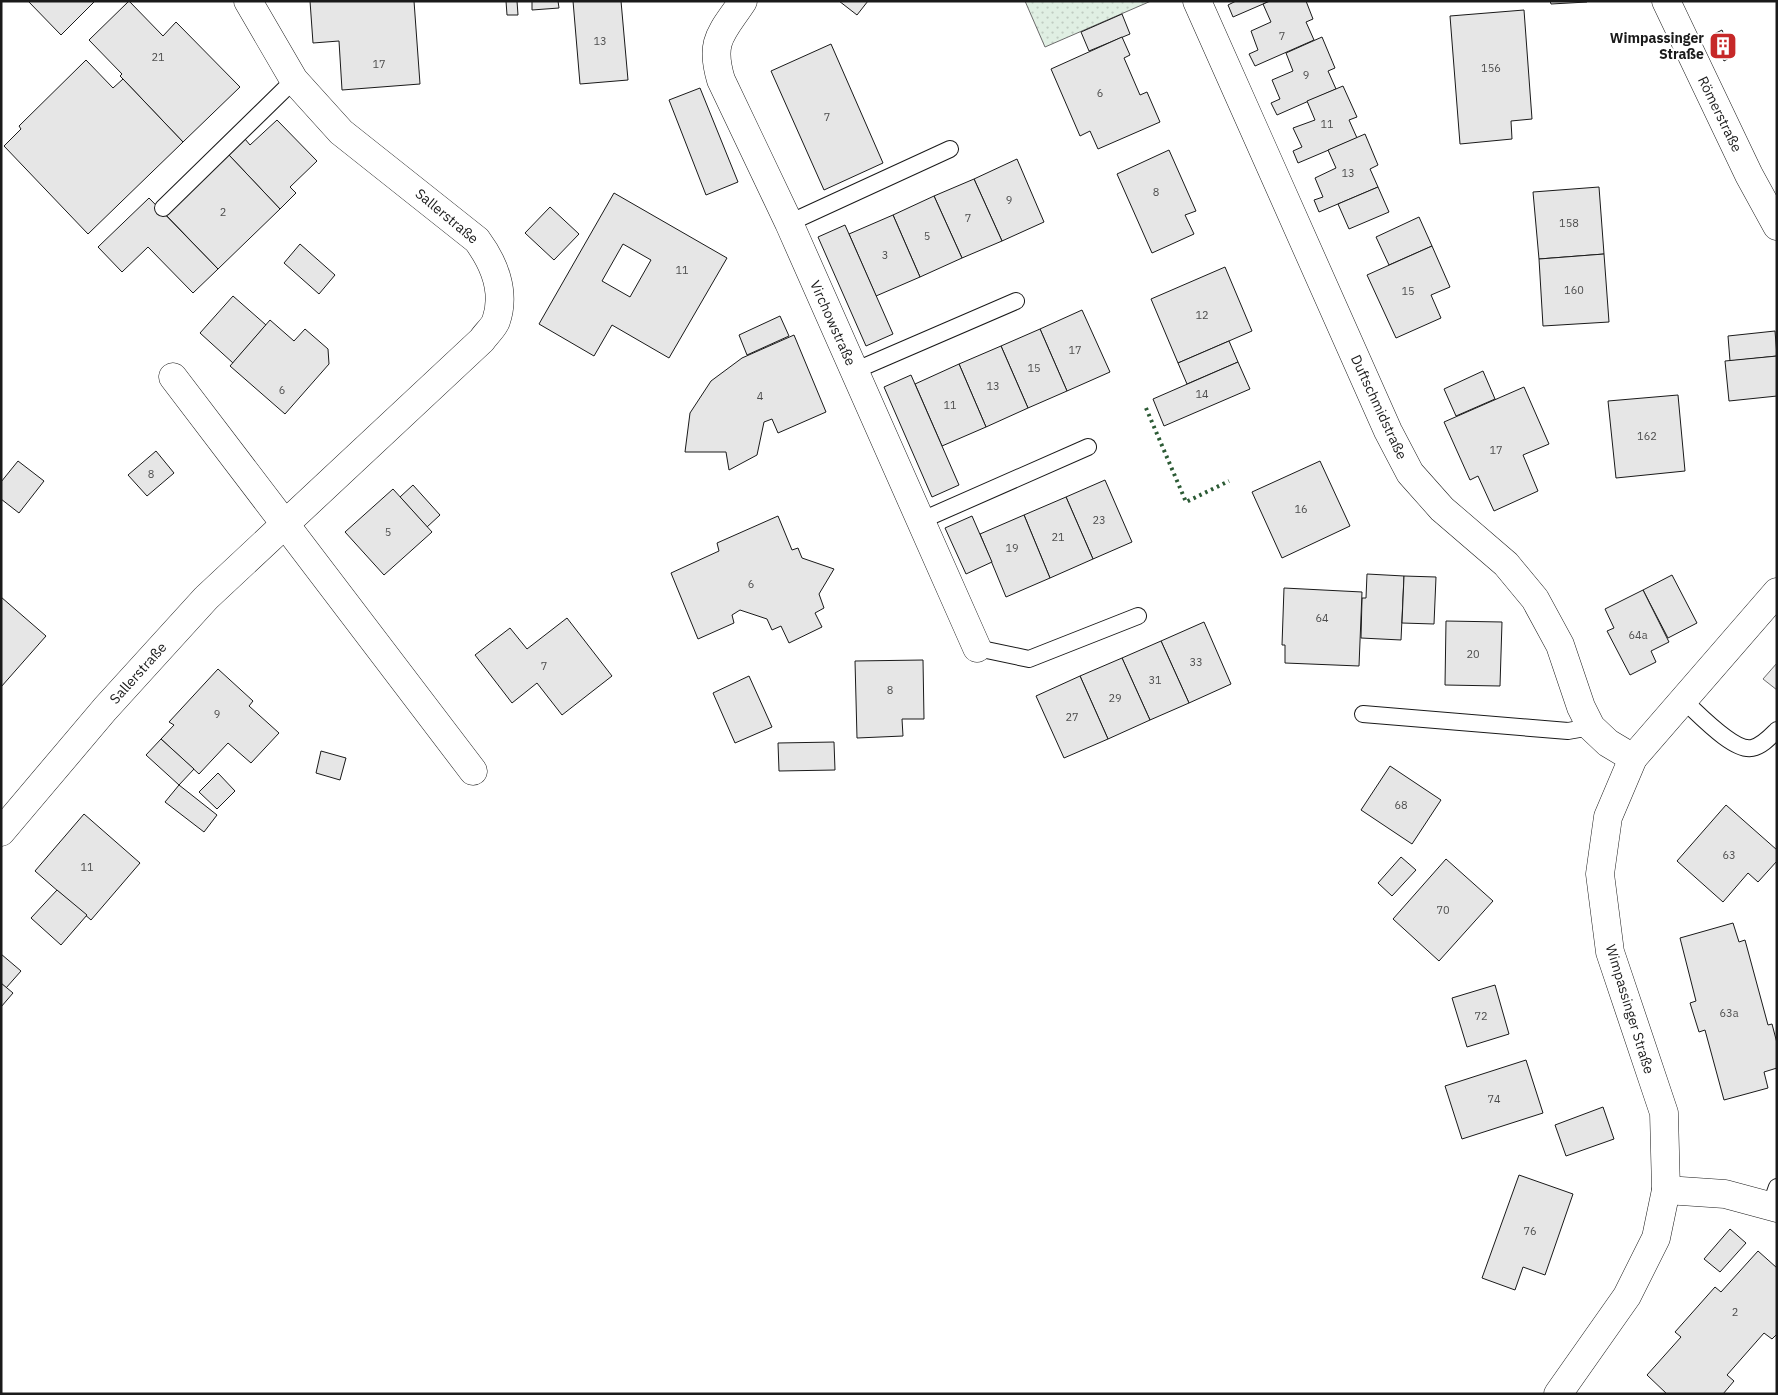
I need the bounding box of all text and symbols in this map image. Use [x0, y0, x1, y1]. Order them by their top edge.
house number: 7 [1279, 29, 1285, 43]
place label: Wimpassinger Straße [1610, 29, 1704, 63]
building icon: Wimpassinger Straße [1708, 31, 1738, 61]
house number: 13 [593, 34, 607, 48]
house number: 21 [151, 50, 165, 64]
house number: 17 [372, 57, 386, 71]
house number: 156 [1481, 61, 1501, 75]
house number: 9 [1303, 68, 1309, 82]
street label: Römerstraße [1694, 73, 1746, 155]
house number: 6 [1097, 86, 1103, 100]
house number: 7 [824, 110, 830, 124]
house number: 11 [1320, 117, 1334, 131]
house number: 13 [1341, 166, 1355, 180]
street label: Sallerstraße [412, 184, 482, 248]
house number: 8 [1153, 185, 1159, 199]
house number: 9 [1006, 193, 1012, 207]
house number: 2 [220, 205, 226, 219]
house number: 7 [965, 211, 971, 225]
house number: 158 [1559, 216, 1579, 230]
house number: 5 [924, 229, 930, 243]
house number: 3 [882, 248, 888, 262]
house number: 11 [675, 263, 689, 277]
street label: Virchowstraße [806, 278, 860, 369]
house number: 160 [1564, 283, 1584, 297]
house number: 15 [1401, 284, 1415, 298]
house number: 12 [1195, 308, 1209, 322]
house number: 17 [1068, 343, 1082, 357]
street label: Duftschmidstraße [1347, 352, 1411, 462]
house number: 15 [1027, 361, 1041, 375]
house number: 13 [986, 379, 1000, 393]
house number: 6 [279, 383, 285, 397]
house number: 14 [1195, 387, 1209, 401]
house number: 4 [757, 389, 764, 403]
house number: 11 [943, 398, 957, 412]
house number: 162 [1637, 429, 1657, 443]
house number: 17 [1489, 443, 1503, 457]
house number: 8 [148, 467, 154, 481]
house number: 16 [1294, 502, 1308, 516]
house number: 23 [1092, 513, 1106, 527]
house number: 5 [385, 525, 391, 539]
house number: 21 [1051, 530, 1065, 544]
house number: 19 [1005, 541, 1019, 555]
house number: 6 [748, 577, 754, 591]
house number: 64 [1315, 611, 1329, 625]
house number: 64a [1628, 628, 1648, 642]
street label: Sallerstraße [106, 638, 171, 708]
house number: 20 [1466, 647, 1480, 661]
house number: 33 [1189, 655, 1203, 669]
house number: 7 [541, 659, 547, 673]
house number: 31 [1148, 673, 1162, 687]
house number: 8 [887, 683, 893, 697]
house number: 29 [1108, 691, 1122, 705]
house number: 9 [214, 707, 220, 721]
house number: 27 [1065, 710, 1079, 724]
house number: 68 [1394, 798, 1408, 812]
house number: 63 [1722, 848, 1736, 862]
house number: 11 [80, 860, 94, 874]
house number: 70 [1436, 903, 1450, 917]
street label: Wimpassinger Straße [1602, 942, 1658, 1076]
house number: 63a [1719, 1006, 1739, 1020]
house number: 72 [1474, 1009, 1488, 1023]
house number: 74 [1487, 1092, 1501, 1106]
house number: 76 [1523, 1224, 1537, 1238]
house number: 2 [1732, 1305, 1738, 1319]

